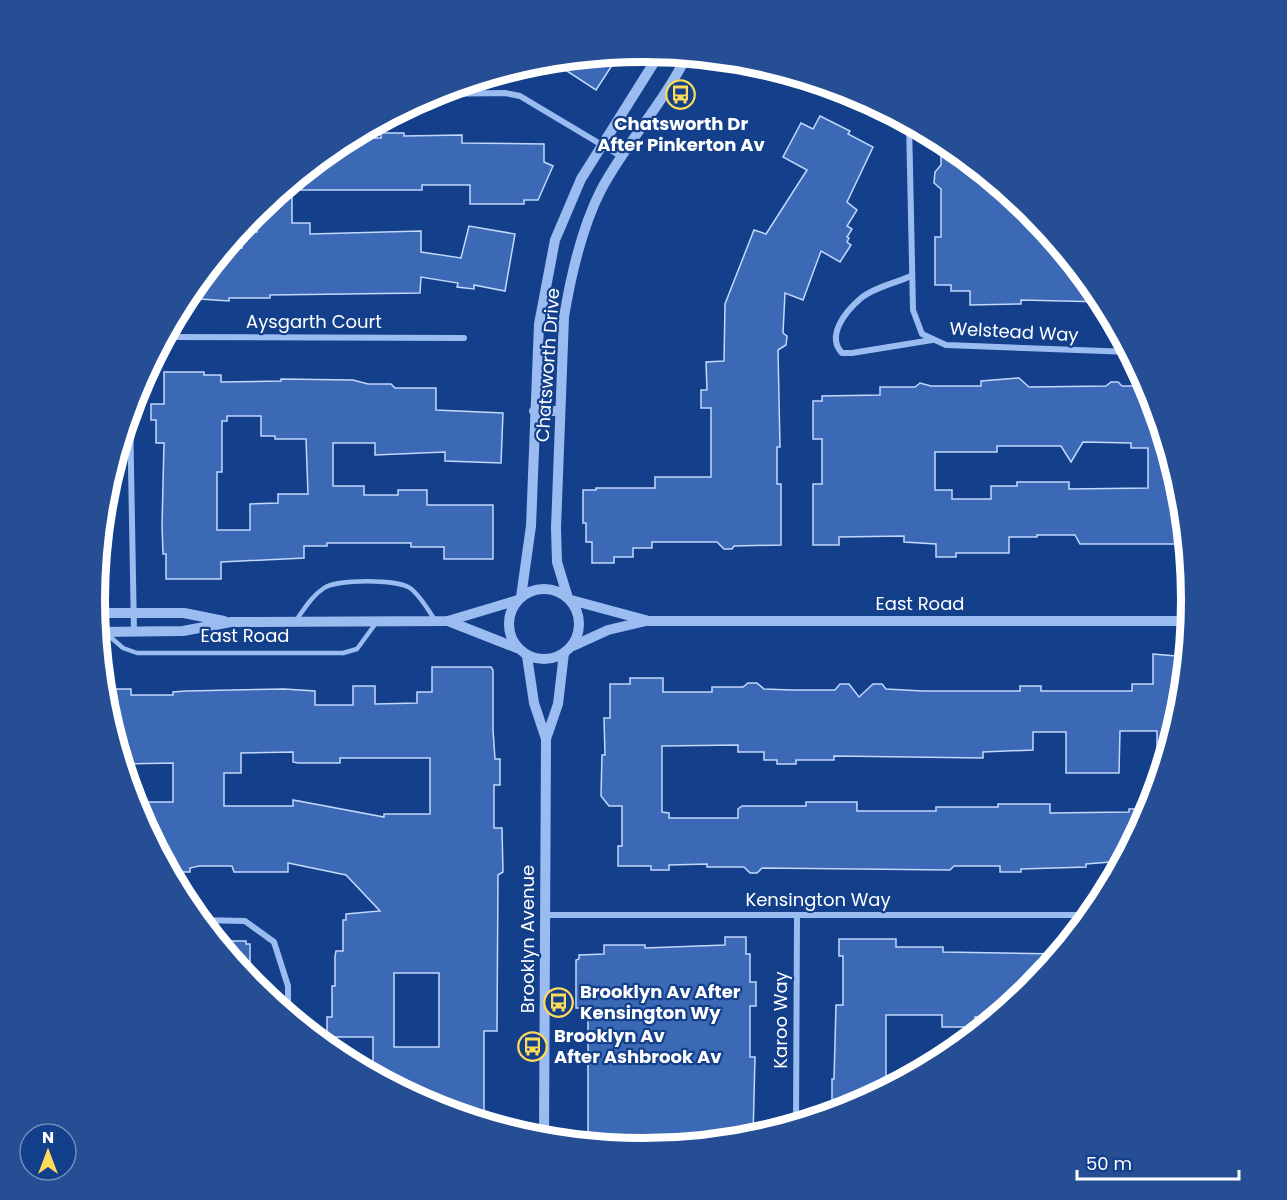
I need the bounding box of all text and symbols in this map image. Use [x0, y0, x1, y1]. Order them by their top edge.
bus stop icon: Chatsworth Dr After Pinkerton Av [665, 79, 697, 111]
place label: Chatsworth Dr After Pinkerton Av [597, 111, 765, 157]
street label: Chatsworth Drive [530, 287, 565, 443]
street label: Aysgarth Court [246, 309, 382, 334]
street label: Welstead Way [949, 316, 1079, 347]
street label: East Road [876, 591, 964, 616]
street label: East Road [201, 623, 289, 648]
street label: Brooklyn Avenue [515, 865, 540, 1013]
street label: Kensington Way [745, 887, 891, 912]
street label: Karoo Way [768, 971, 793, 1069]
place label: Brooklyn Av After Kensington Wy [580, 979, 741, 1025]
bus stop icon: Brooklyn Av After Kensington Wy [543, 986, 575, 1018]
place label: Brooklyn Av After Ashbrook Av [554, 1023, 722, 1069]
bus stop icon: Brooklyn Av After Ashbrook Av [517, 1030, 549, 1062]
north arrow [18, 1122, 78, 1182]
text: N [42, 1126, 54, 1149]
scale bar [1077, 1143, 1239, 1181]
text: 50 m [1086, 1151, 1132, 1176]

